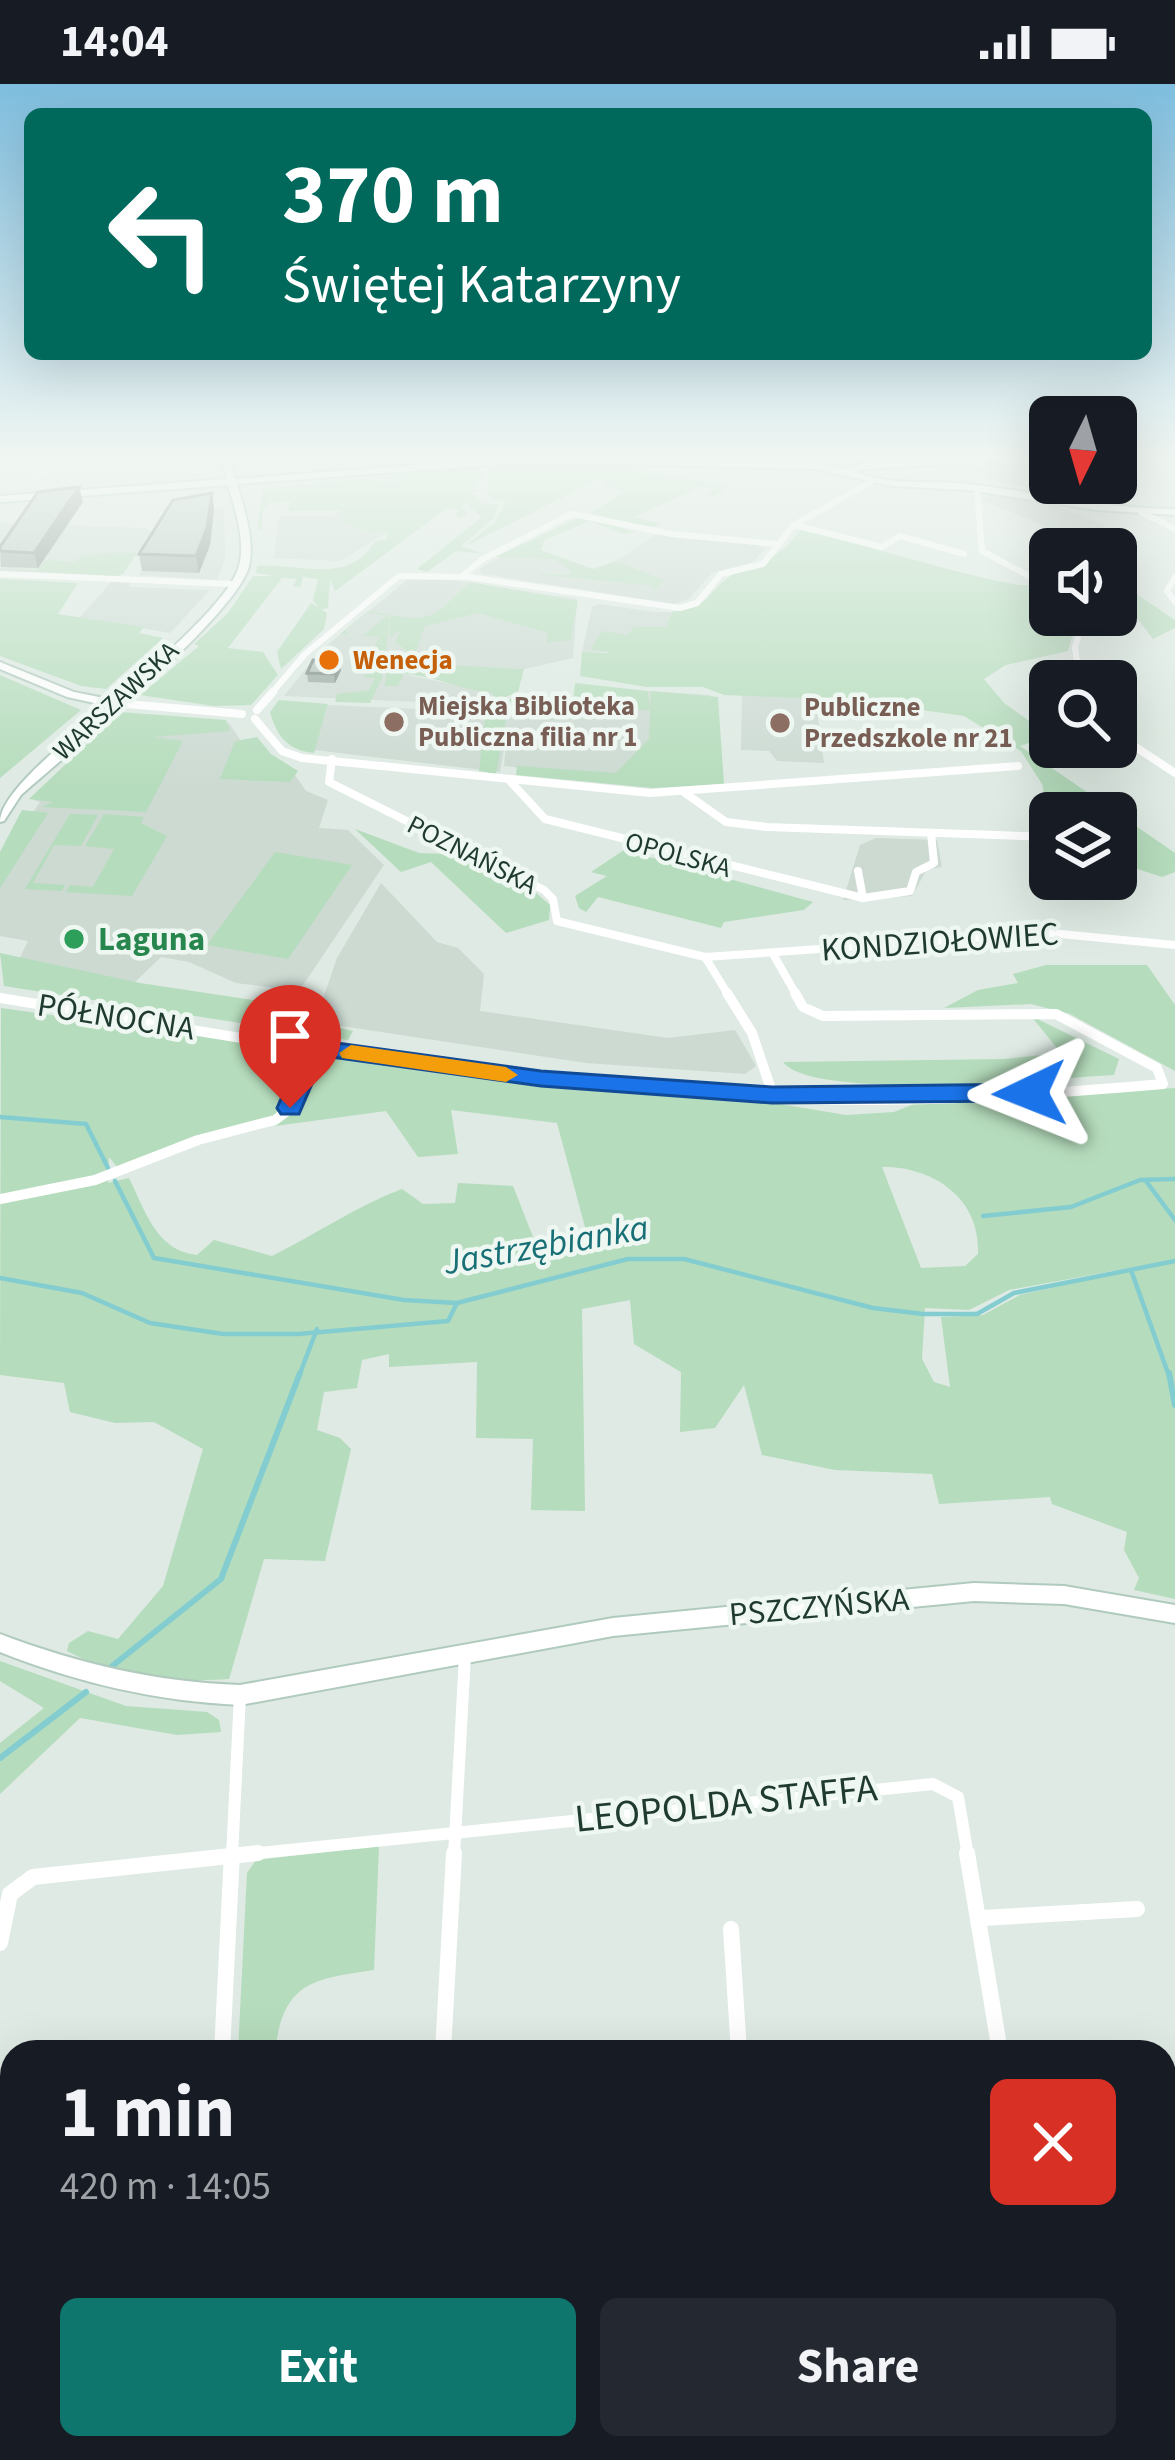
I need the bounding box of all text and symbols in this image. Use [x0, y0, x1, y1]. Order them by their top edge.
text: 14:04 [60, 10, 169, 74]
text: 370 m [282, 136, 504, 256]
icon: left [84, 156, 240, 312]
text: Świętej Katarzyny [282, 247, 681, 324]
north arrow [1029, 396, 1137, 504]
map controls [1029, 396, 1137, 900]
button: sound [1029, 528, 1137, 636]
street label: WARSZAWSKA [44, 632, 188, 770]
place label: Wenecja [353, 641, 453, 680]
marker: Wenecja [316, 647, 342, 673]
button: search [1029, 660, 1137, 768]
place label: Miejska Biblioteka Publiczna filia nr 1 [418, 687, 638, 757]
place label: Publiczne Przedszkole nr 21 [804, 688, 1013, 758]
marker: Miejska Biblioteka Publiczna filia nr 1 [381, 709, 407, 735]
marker: Publiczne Przedszkole nr 21 [767, 710, 793, 736]
button: layers [1029, 792, 1137, 900]
street label: POZNAŃSKA [400, 806, 544, 905]
street label: OPOLSKA [621, 822, 736, 888]
street label: KONDZIOŁOWIEC [820, 910, 1060, 974]
place label: Laguna [98, 916, 205, 963]
marker: Laguna [61, 926, 87, 952]
street label: PÓŁNOCNA [34, 981, 198, 1053]
pin [239, 985, 341, 1108]
icon: arrive [257, 1003, 323, 1069]
position arrow [967, 1030, 1093, 1156]
water label: Jastrzębianka [439, 1202, 653, 1288]
street label: PSZCZYŃSKA [727, 1576, 911, 1638]
street label: LEOPOLDA STAFFA [572, 1760, 881, 1848]
text: 1 min [60, 2062, 235, 2165]
button: close [990, 2079, 1116, 2205]
text: 420 m · 14:05 [60, 2159, 271, 2215]
button: Exit [60, 2298, 576, 2436]
button: Share [600, 2298, 1116, 2436]

